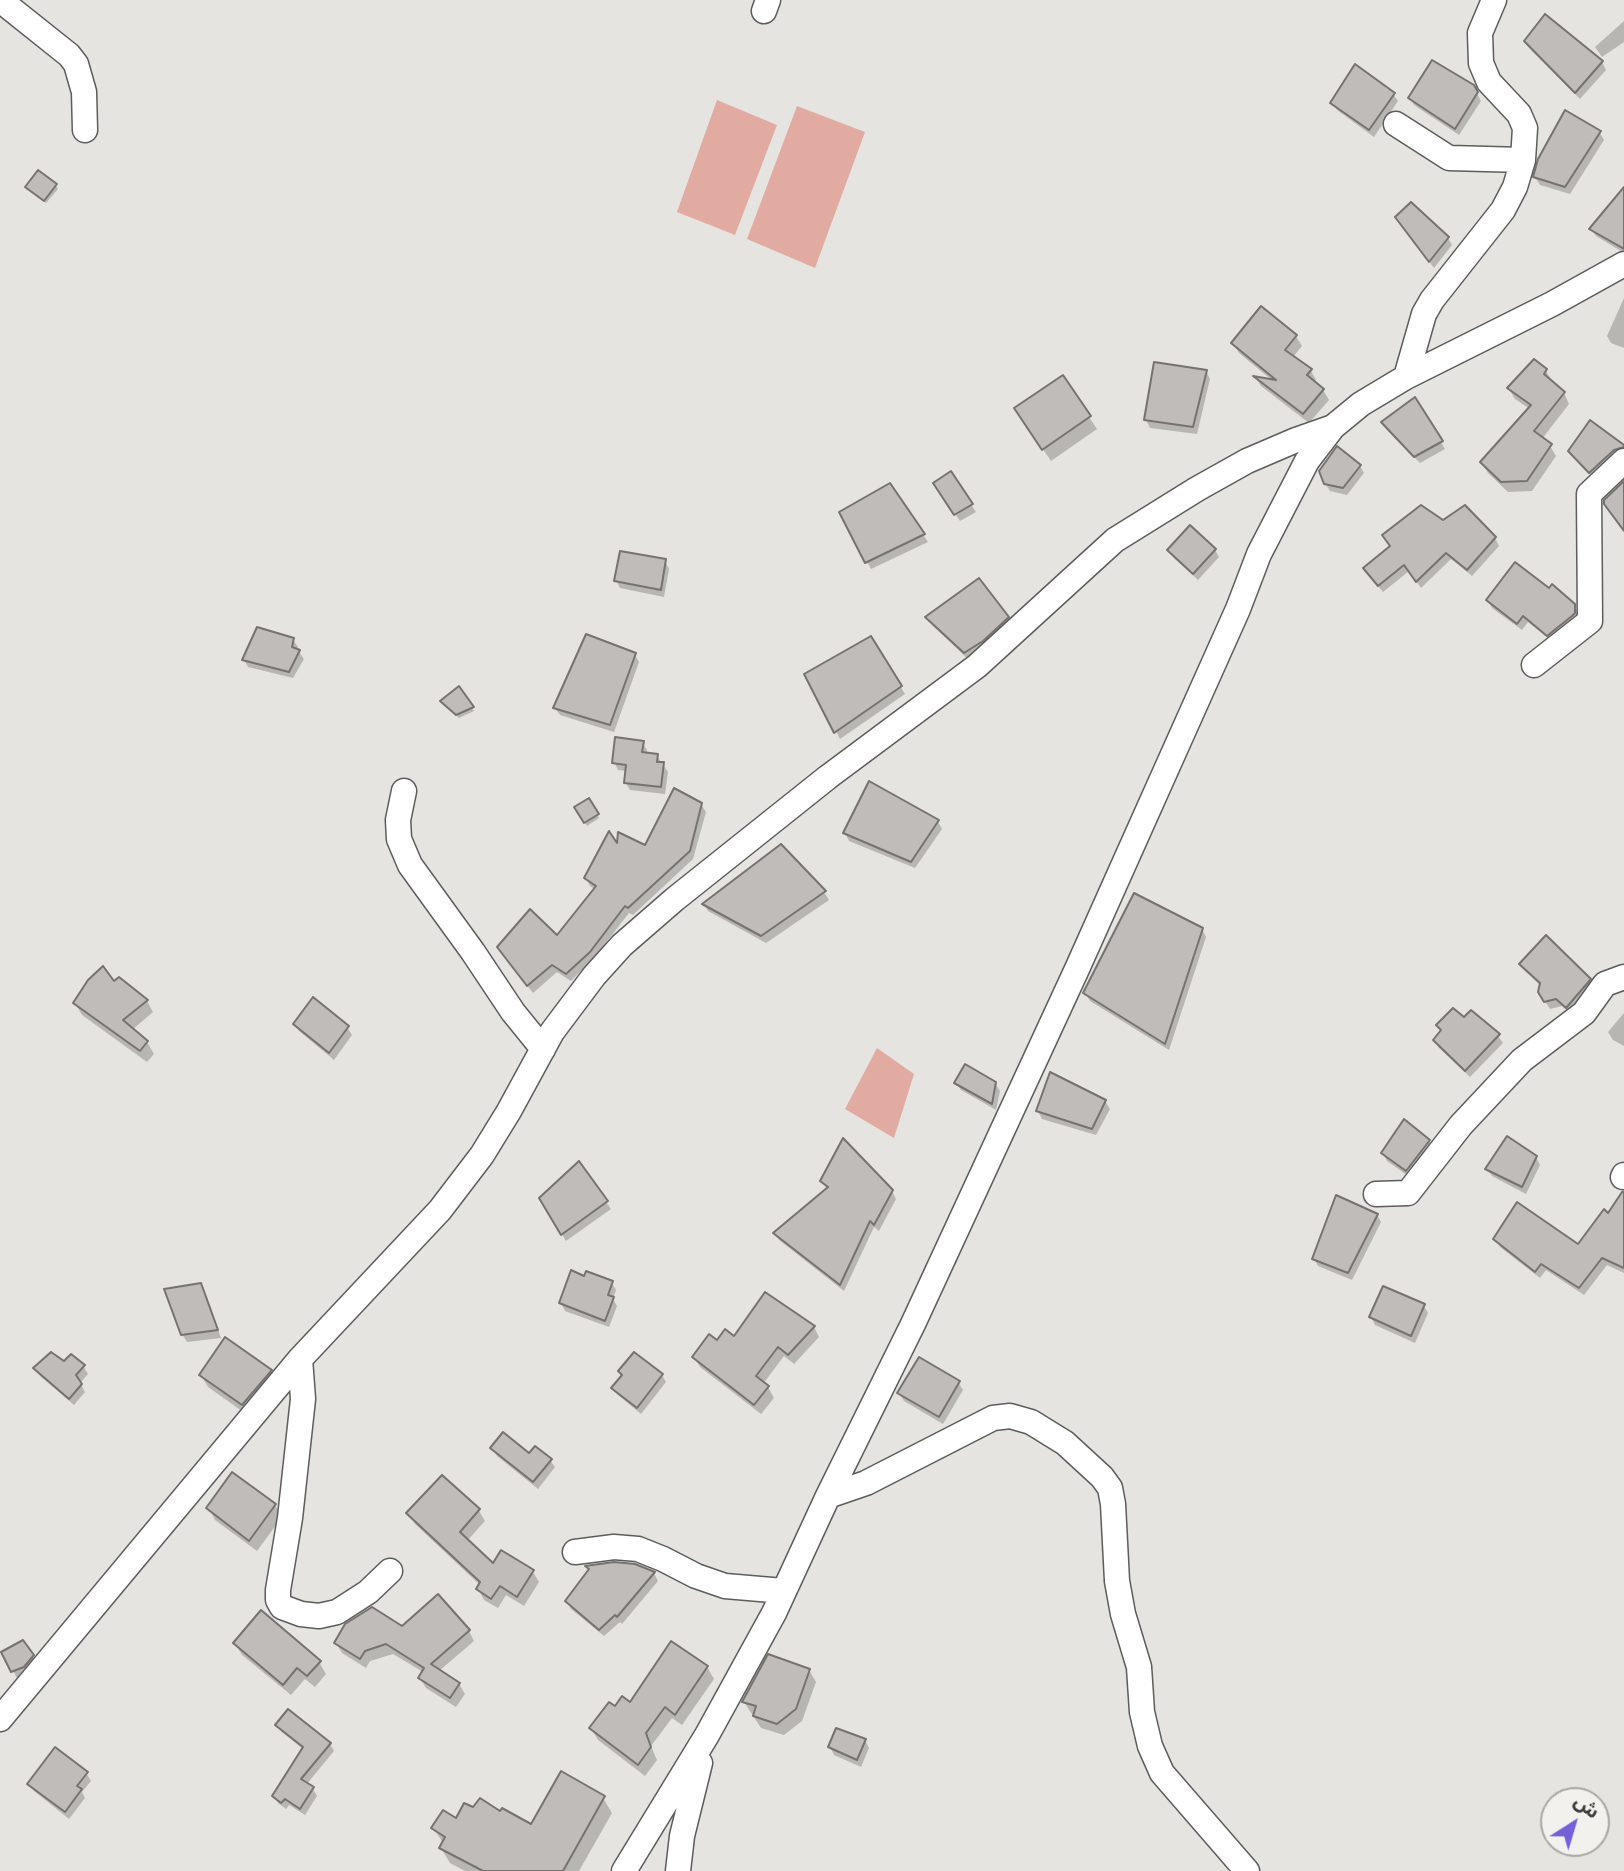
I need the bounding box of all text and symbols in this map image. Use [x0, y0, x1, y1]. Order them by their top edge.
text: ش [1564, 1783, 1609, 1831]
north arrow [1540, 1787, 1610, 1857]

